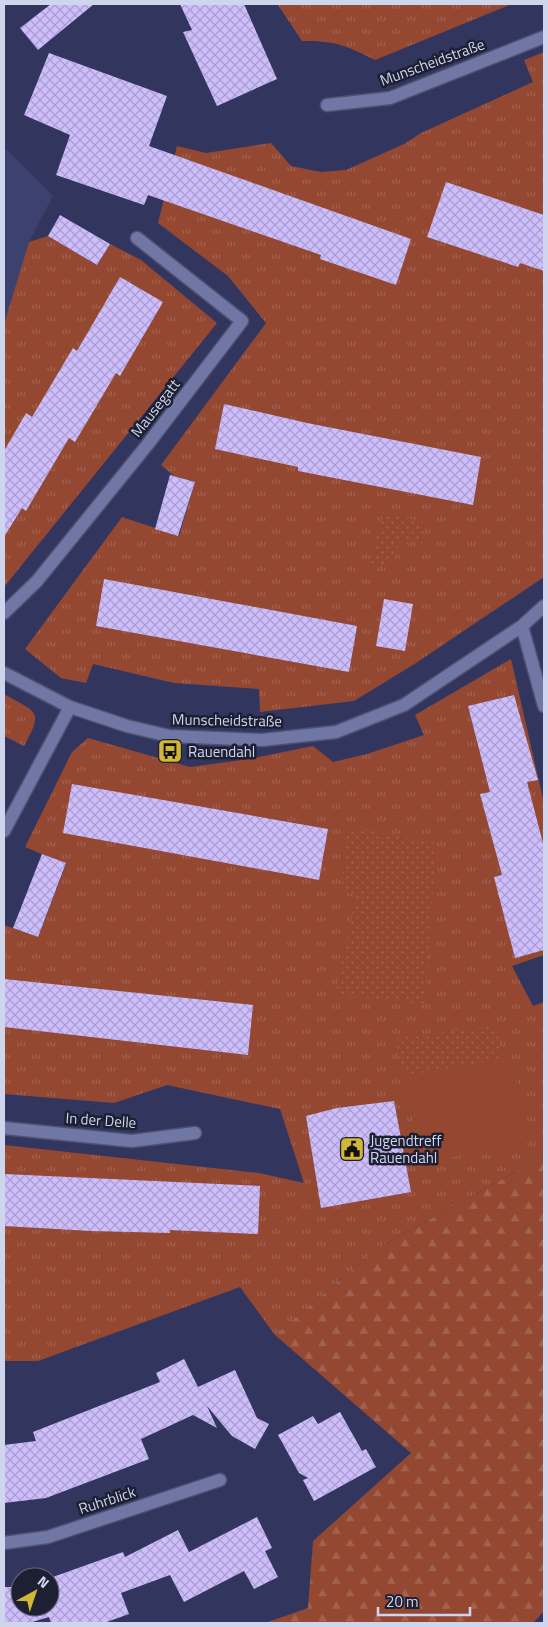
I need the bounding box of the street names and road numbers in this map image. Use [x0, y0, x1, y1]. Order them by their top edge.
street label: Munscheidstraße [376, 32, 488, 92]
street label: Mausegatt [125, 373, 186, 442]
street label: Munscheidstraße [172, 708, 282, 732]
street label: In der Delle [65, 1106, 137, 1134]
street label: Ruhrblick [75, 1480, 139, 1520]

